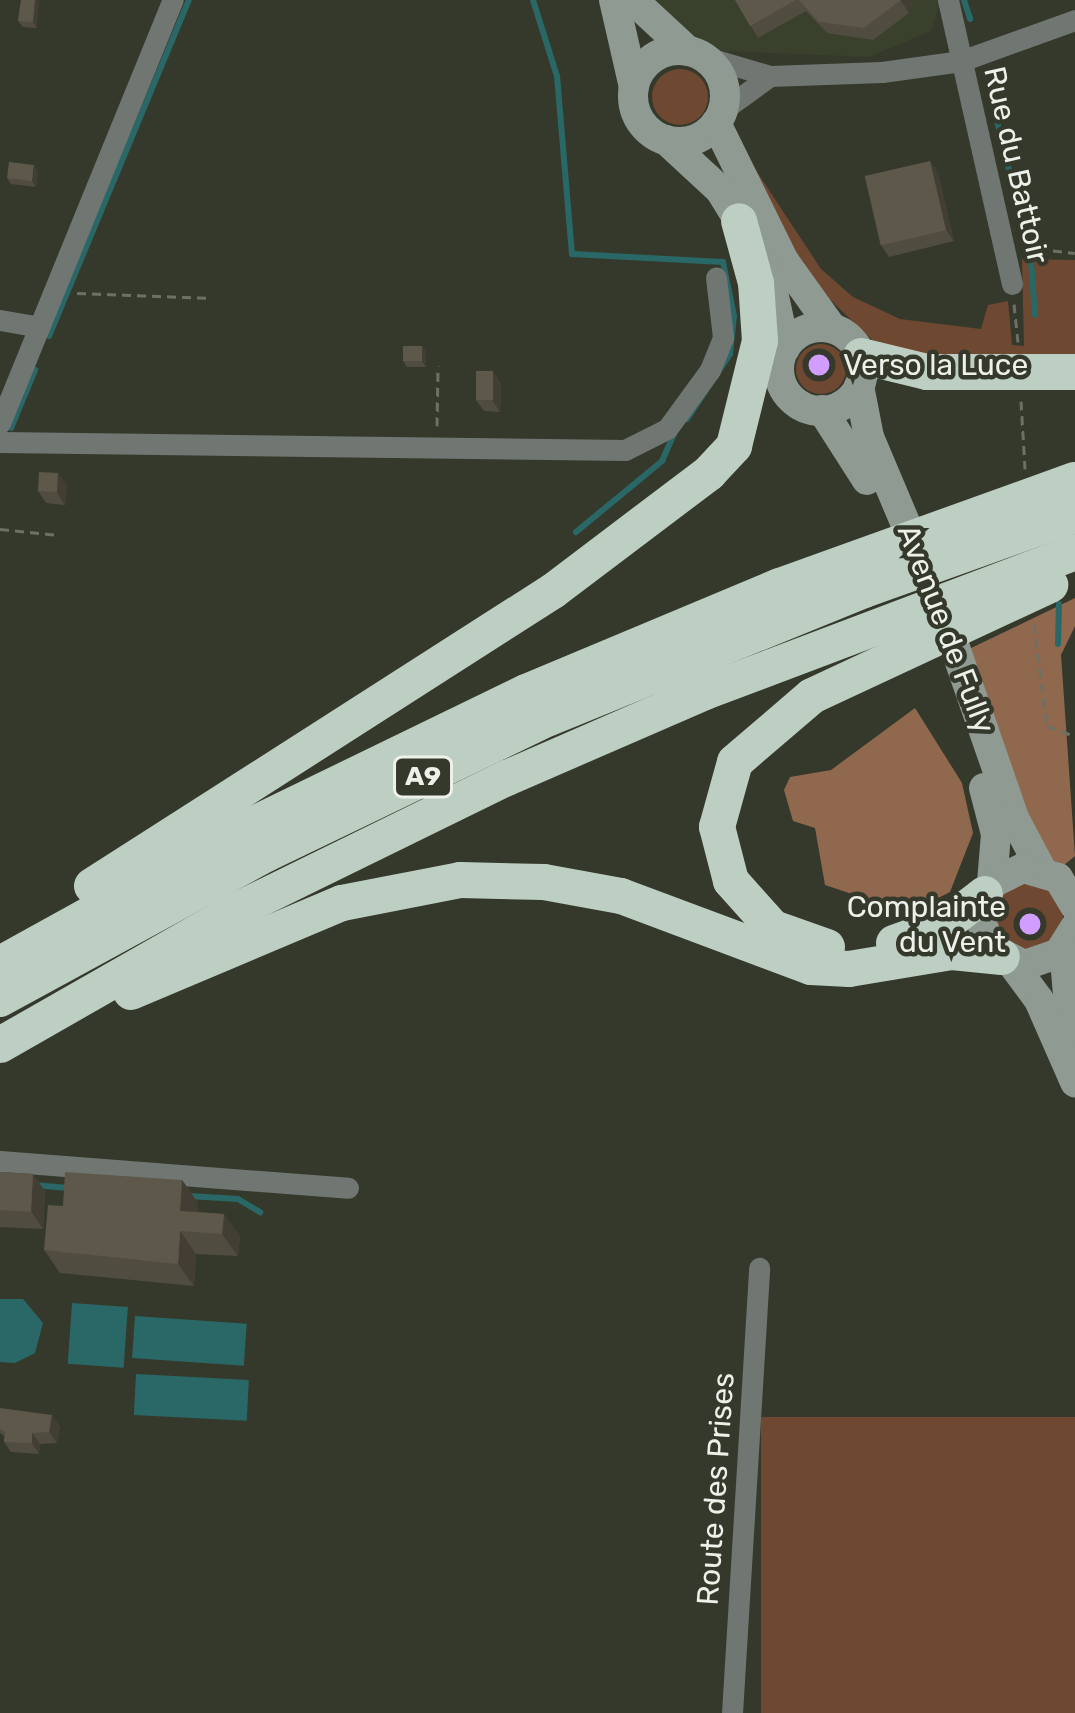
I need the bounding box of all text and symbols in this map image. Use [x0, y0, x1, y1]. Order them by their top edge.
street label: Rue du Battoir [976, 63, 1056, 267]
place label: Verso la Luce [843, 347, 1028, 383]
marker: Verso la Luce [806, 352, 832, 378]
street label: Avenue de Fully [890, 519, 1002, 739]
road number: A9 [393, 756, 453, 798]
place label: Complainte du Vent [847, 889, 1006, 960]
marker: Complainte du Vent [1017, 911, 1043, 937]
street label: Route des Prises [690, 1371, 742, 1607]

